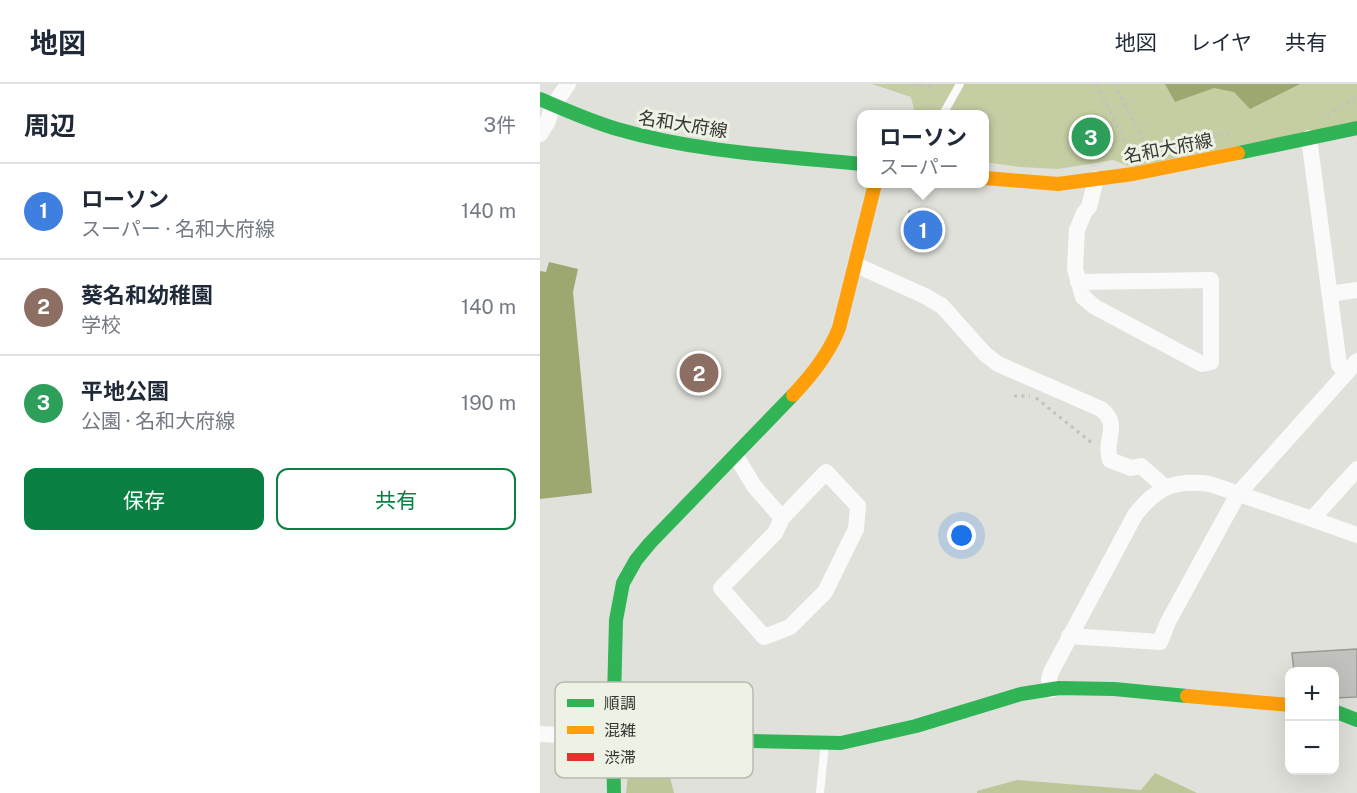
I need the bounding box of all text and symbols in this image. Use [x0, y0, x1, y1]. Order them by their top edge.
text: 地図 [30, 26, 86, 59]
text: 地図 [1115, 30, 1157, 55]
text: レイヤ [1190, 30, 1252, 55]
text: 共有 [1285, 30, 1327, 55]
street label: 名和大府線 [637, 107, 729, 141]
text: 周辺 [24, 110, 76, 141]
popup [857, 110, 989, 188]
text: 3件 [483, 113, 516, 137]
pin: 3 [1072, 115, 1110, 160]
text: ローソン [879, 124, 967, 150]
street label: 名和大府線 [1122, 129, 1214, 167]
text: スーパー [879, 155, 959, 179]
text: ローソン [81, 186, 169, 212]
text: 1 [39, 199, 48, 223]
text: 140 m [461, 199, 516, 223]
pin: 1 [904, 208, 943, 252]
text: スーパー · 名和大府線 [81, 217, 275, 241]
text: 葵名和幼稚園 [81, 282, 213, 308]
text: 2 [37, 295, 50, 319]
text: 140 m [461, 295, 516, 319]
text: 学校 [81, 313, 121, 337]
pin: 2 [680, 350, 718, 396]
text: 平地公園 [81, 378, 169, 404]
text: 3 [37, 391, 50, 415]
text: 190 m [461, 391, 516, 415]
text: 公園 · 名和大府線 [81, 409, 235, 433]
button: 保存 [24, 468, 264, 530]
button: 共有 [276, 468, 516, 530]
your location [947, 521, 976, 550]
map controls [1285, 667, 1339, 775]
button: + [1285, 667, 1339, 721]
legend [555, 682, 753, 778]
text: 順調 [604, 694, 636, 713]
text: 混雑 [604, 721, 636, 740]
button: − [1285, 721, 1339, 775]
text: 渋滞 [604, 748, 636, 767]

